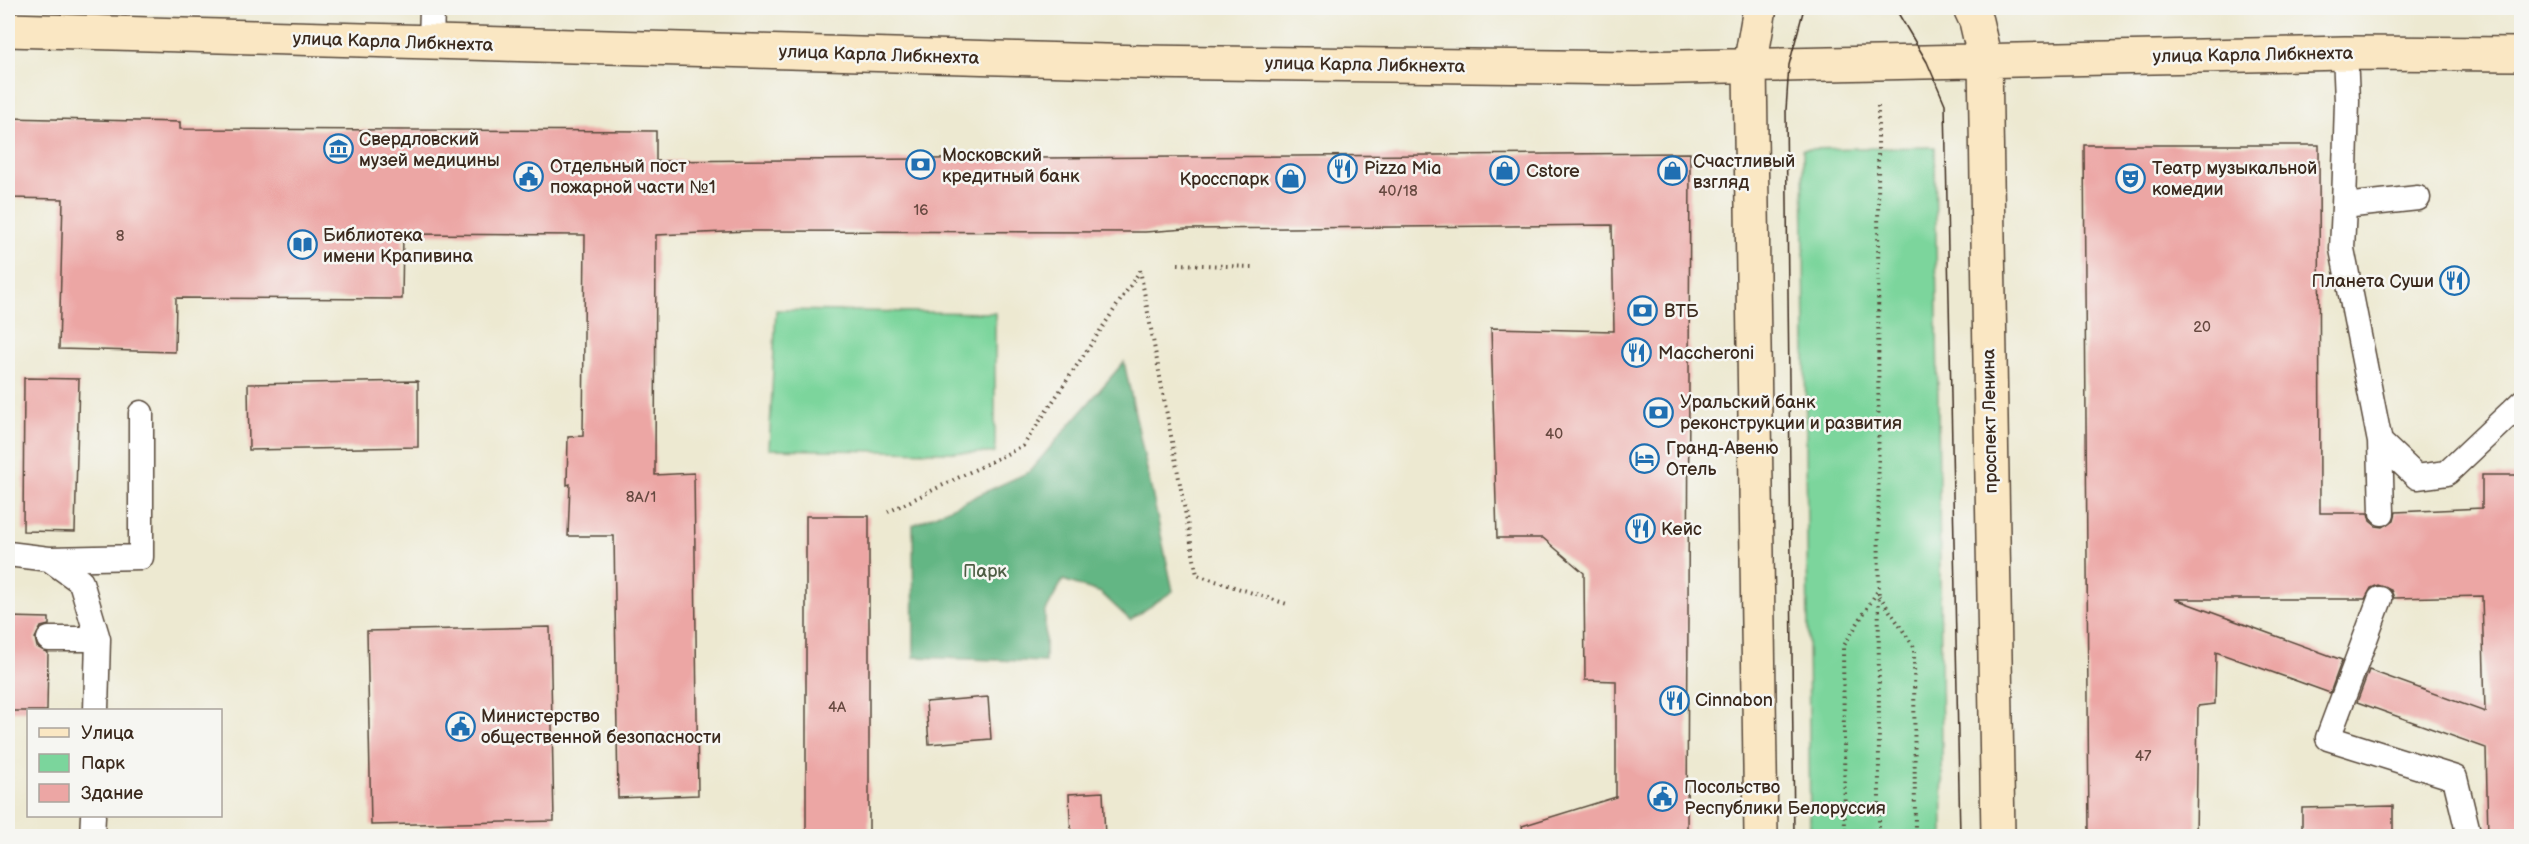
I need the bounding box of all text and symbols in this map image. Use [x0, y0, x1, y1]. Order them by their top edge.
street label: улица Карла Либкнехта [292, 28, 494, 56]
street label: улица Карла Либкнехта [778, 41, 980, 69]
street label: улица Карла Либкнехта [2153, 43, 2354, 67]
street label: улица Карла Либкнехта [1265, 53, 1466, 77]
place label: Свердловский музей медицины [359, 129, 500, 171]
museum icon: Свердловский музей медицины [322, 133, 354, 165]
place label: Московский кредитный банк [942, 145, 1080, 187]
bank icon: Московский кредитный банк [905, 149, 937, 181]
place label: Счастливый взгляд [1693, 151, 1795, 193]
restaurant icon: Pizza Mia [1327, 152, 1359, 184]
shop icon: Cstore [1489, 155, 1521, 187]
shop icon: Счастливый взгляд [1656, 155, 1688, 187]
place label: Отдельный пост пожарной части №1 [550, 156, 716, 198]
place label: Pizza Mia [1364, 158, 1442, 179]
place label: Театр музыкальной комедии [2152, 158, 2317, 200]
public building icon: Отдельный пост пожарной части №1 [513, 160, 545, 192]
place label: Cstore [1526, 161, 1580, 182]
theatre icon: Театр музыкальной комедии [2115, 162, 2147, 194]
shop icon: Кросспарк [1274, 163, 1306, 195]
place label: Кросспарк [1179, 169, 1269, 190]
house number: 40/18 [1378, 182, 1418, 201]
house number: 16 [914, 201, 928, 220]
place label: Библиотека имени Крапивина [323, 225, 474, 267]
house number: 8 [116, 227, 125, 246]
library icon: Библиотека имени Крапивина [286, 229, 318, 261]
restaurant icon: Планета Суши [2439, 265, 2471, 297]
place label: Планета Суши [2312, 271, 2434, 292]
bank icon: ВТБ [1627, 295, 1659, 327]
place label: ВТБ [1664, 301, 1699, 322]
house number: 20 [2193, 318, 2211, 337]
restaurant icon: Maccheroni [1621, 337, 1653, 369]
place label: Maccheroni [1658, 343, 1754, 364]
street label: проспект Ленина [1978, 348, 2002, 493]
place label: Уральский банк реконструкции и развития [1680, 392, 1902, 434]
bank icon: Уральский банк реконструкции и развития [1643, 396, 1675, 428]
house number: 40 [1545, 425, 1563, 444]
place label: Гранд-Авеню Отель [1666, 438, 1778, 480]
hotel icon: Гранд-Авеню Отель [1629, 442, 1661, 474]
house number: 8А/1 [626, 488, 656, 507]
restaurant icon: Кейс [1624, 513, 1656, 545]
place label: Кейс [1661, 519, 1702, 540]
park label: Парк [963, 561, 1007, 582]
restaurant icon: Cinnabon [1658, 684, 1690, 716]
place label: Cinnabon [1695, 690, 1773, 711]
house number: 4А [828, 698, 847, 717]
place label: Министерство общественной безопасности [481, 706, 721, 748]
legend [27, 709, 222, 817]
public building icon: Министерство общественной безопасности [444, 710, 476, 742]
text: Улица [81, 723, 135, 744]
house number: 47 [2135, 747, 2152, 766]
text: Парк [81, 753, 125, 774]
place label: Посольство Республики Белоруссия [1684, 777, 1886, 819]
public building icon: Посольство Республики Белоруссия [1647, 781, 1679, 813]
text: Здание [81, 783, 143, 804]

